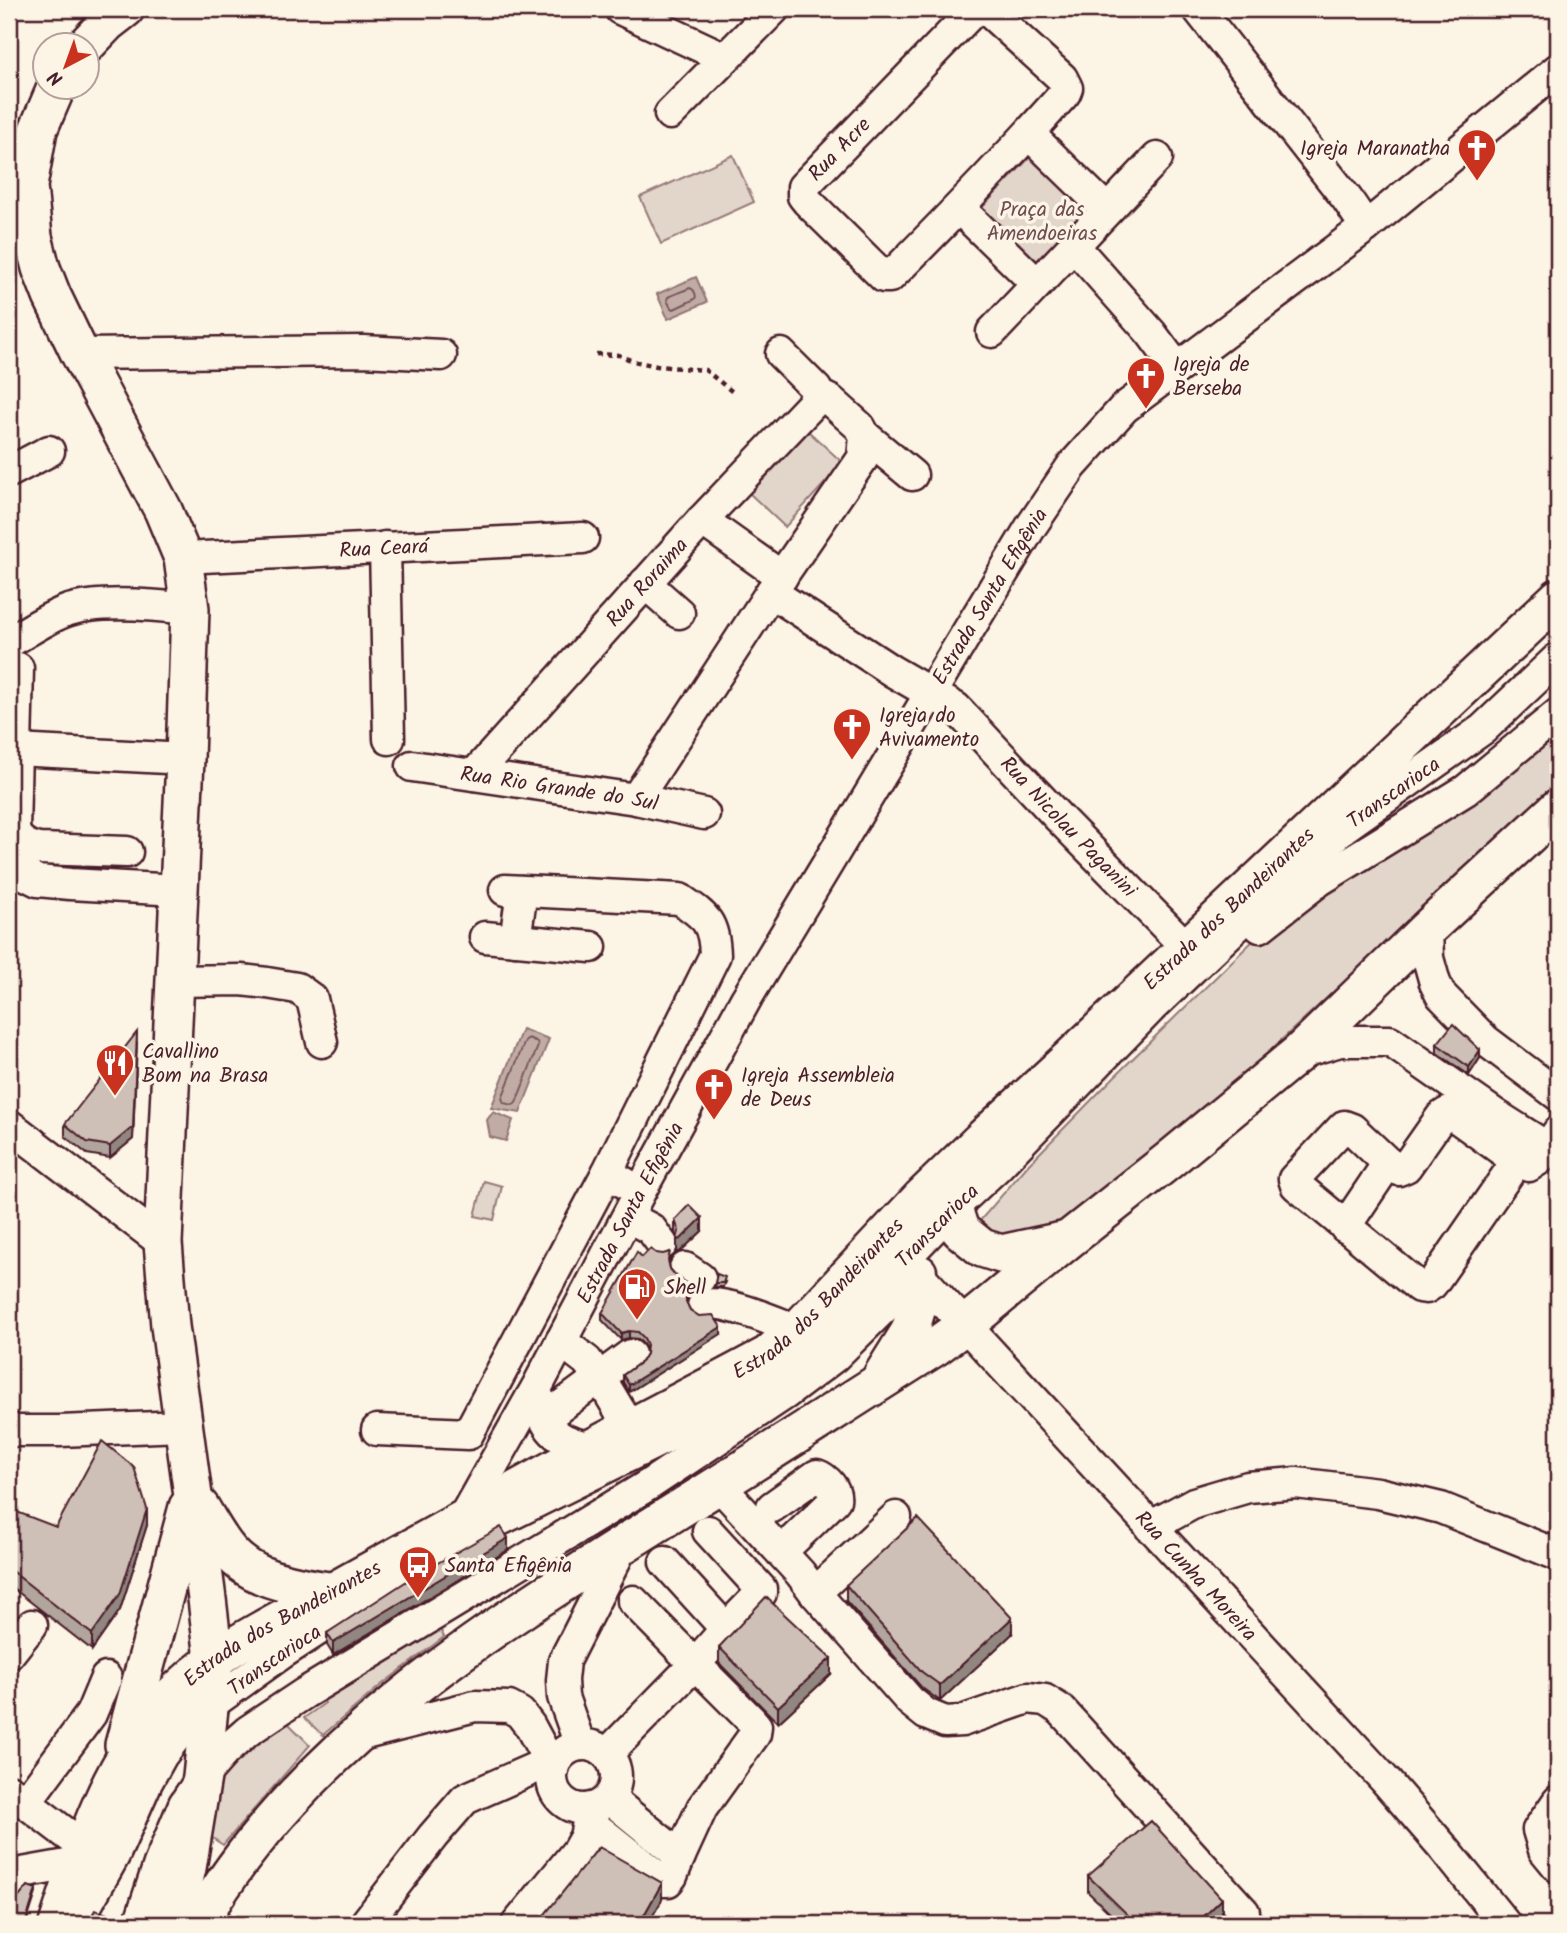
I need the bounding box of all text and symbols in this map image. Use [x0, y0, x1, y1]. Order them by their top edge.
north arrow [32, 32, 102, 102]
text: N [42, 62, 71, 93]
street label: Rua Acre [801, 110, 880, 190]
church icon: Igreja Maranatha [1456, 127, 1498, 182]
place label: Igreja Maranatha [1300, 133, 1450, 166]
park label: Praça das Amendoeiras [987, 194, 1097, 251]
place label: Igreja de Berseba [1173, 349, 1250, 406]
church icon: Igreja de Berseba [1125, 355, 1167, 410]
street label: Estrada Santa Efigênia [924, 501, 1057, 692]
street label: Rua Ceará [338, 531, 431, 568]
street label: Rua Roraima [599, 531, 697, 635]
place label: Igreja do Avivamento [879, 700, 979, 757]
church icon: Igreja do Avivamento [831, 706, 873, 761]
street label: Rua Nicolau Paganini [991, 749, 1145, 907]
street label: Transcarioca [1340, 749, 1448, 838]
street label: Rua Rio Grande do Sul [458, 758, 661, 821]
street label: Estrada dos Bandeirantes [1136, 820, 1323, 999]
place label: Cavallino Bom na Brasa [142, 1036, 268, 1093]
restaurant icon: Cavallino Bom na Brasa [94, 1042, 136, 1097]
place label: Igreja Assembleia de Deus [741, 1060, 895, 1117]
church icon: Igreja Assembleia de Deus [693, 1066, 735, 1121]
street label: Estrada Santa Efigênia [569, 1116, 693, 1310]
street label: Transcarioca [888, 1176, 987, 1276]
street label: Estrada dos Bandeirantes [727, 1211, 913, 1389]
fuel station icon: Shell [616, 1266, 658, 1321]
place label: Shell [664, 1272, 706, 1305]
street label: Rua Cunha Moreira [1126, 1503, 1264, 1650]
bus stop icon: Santa Efigênia [397, 1544, 439, 1599]
place label: Santa Efigênia [445, 1550, 572, 1583]
street label: Estrada dos Bandeirantes [176, 1553, 388, 1696]
street label: Transcarioca [221, 1617, 329, 1705]

